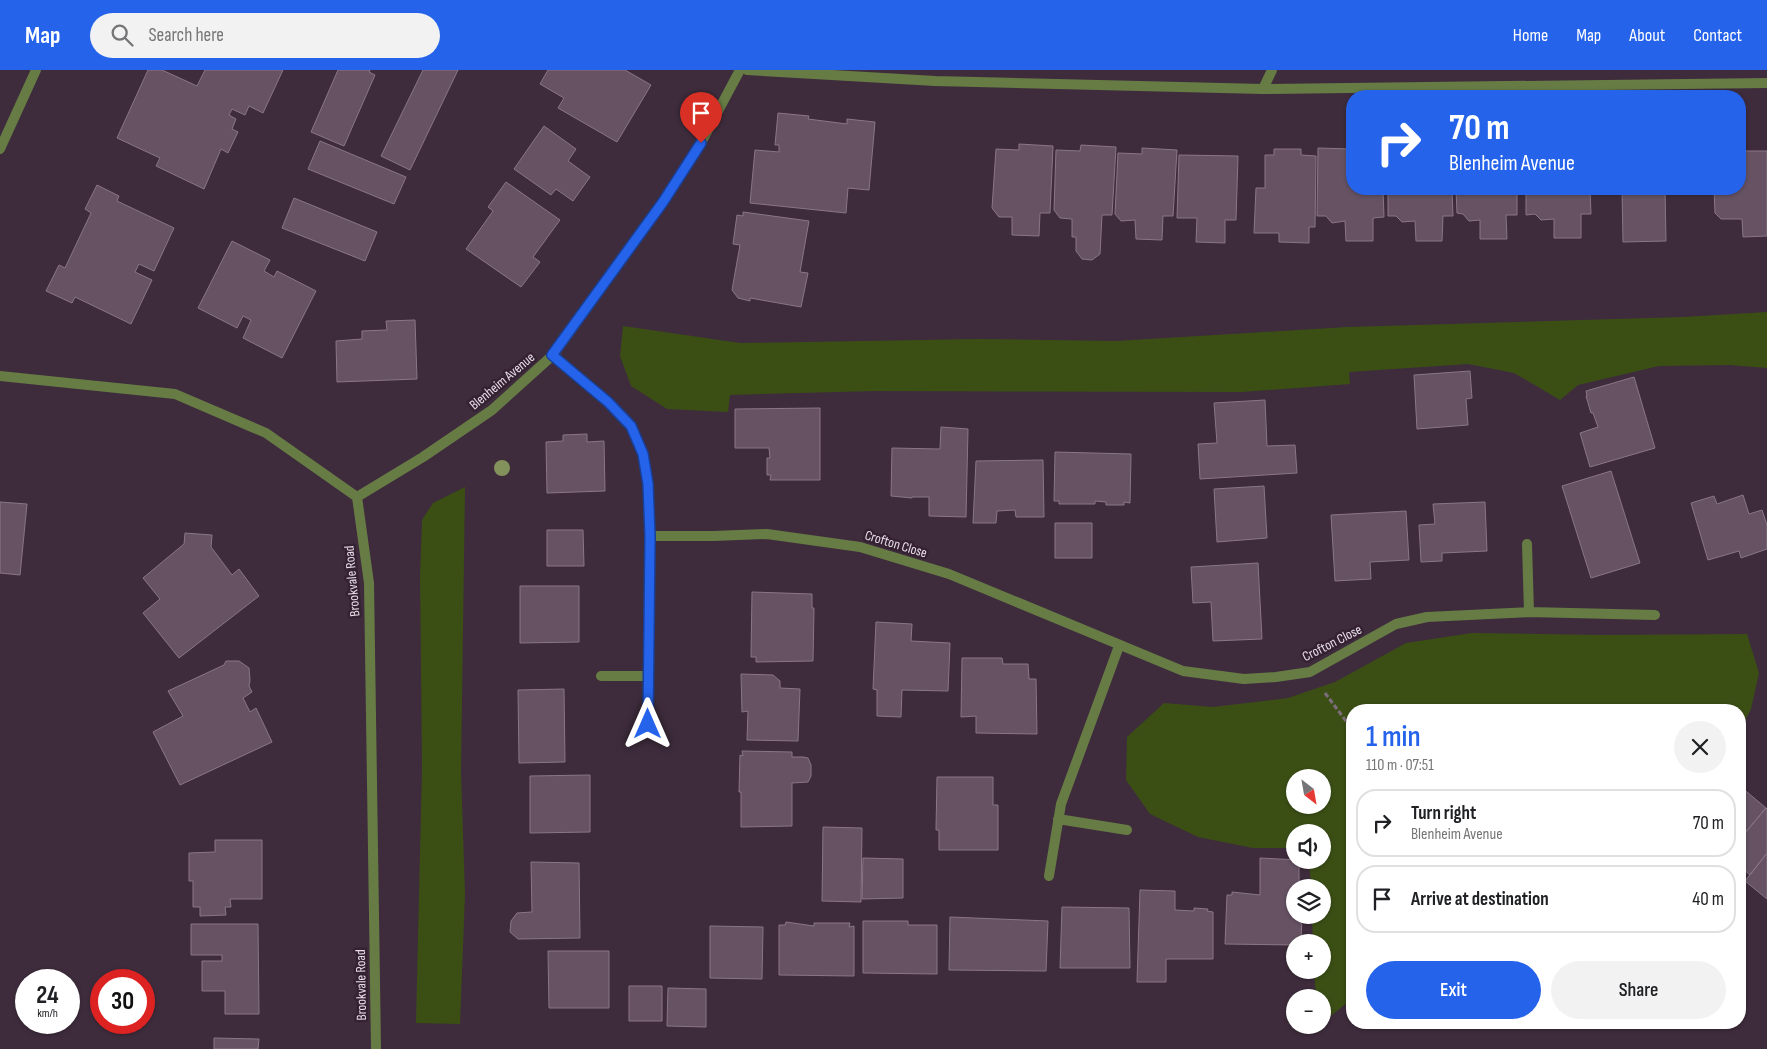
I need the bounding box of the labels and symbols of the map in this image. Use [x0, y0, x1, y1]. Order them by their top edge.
pin [680, 92, 722, 143]
street label: Blenheim Avenue [466, 349, 538, 413]
street label: Crofton Close [863, 526, 929, 562]
street label: Brookvale Road [340, 545, 364, 617]
street label: Crofton Close [1299, 621, 1365, 665]
position arrow [621, 697, 673, 749]
north arrow [1286, 769, 1331, 814]
street label: Brookvale Road [352, 949, 370, 1021]
speed limit sign: 30 [90, 969, 155, 1034]

